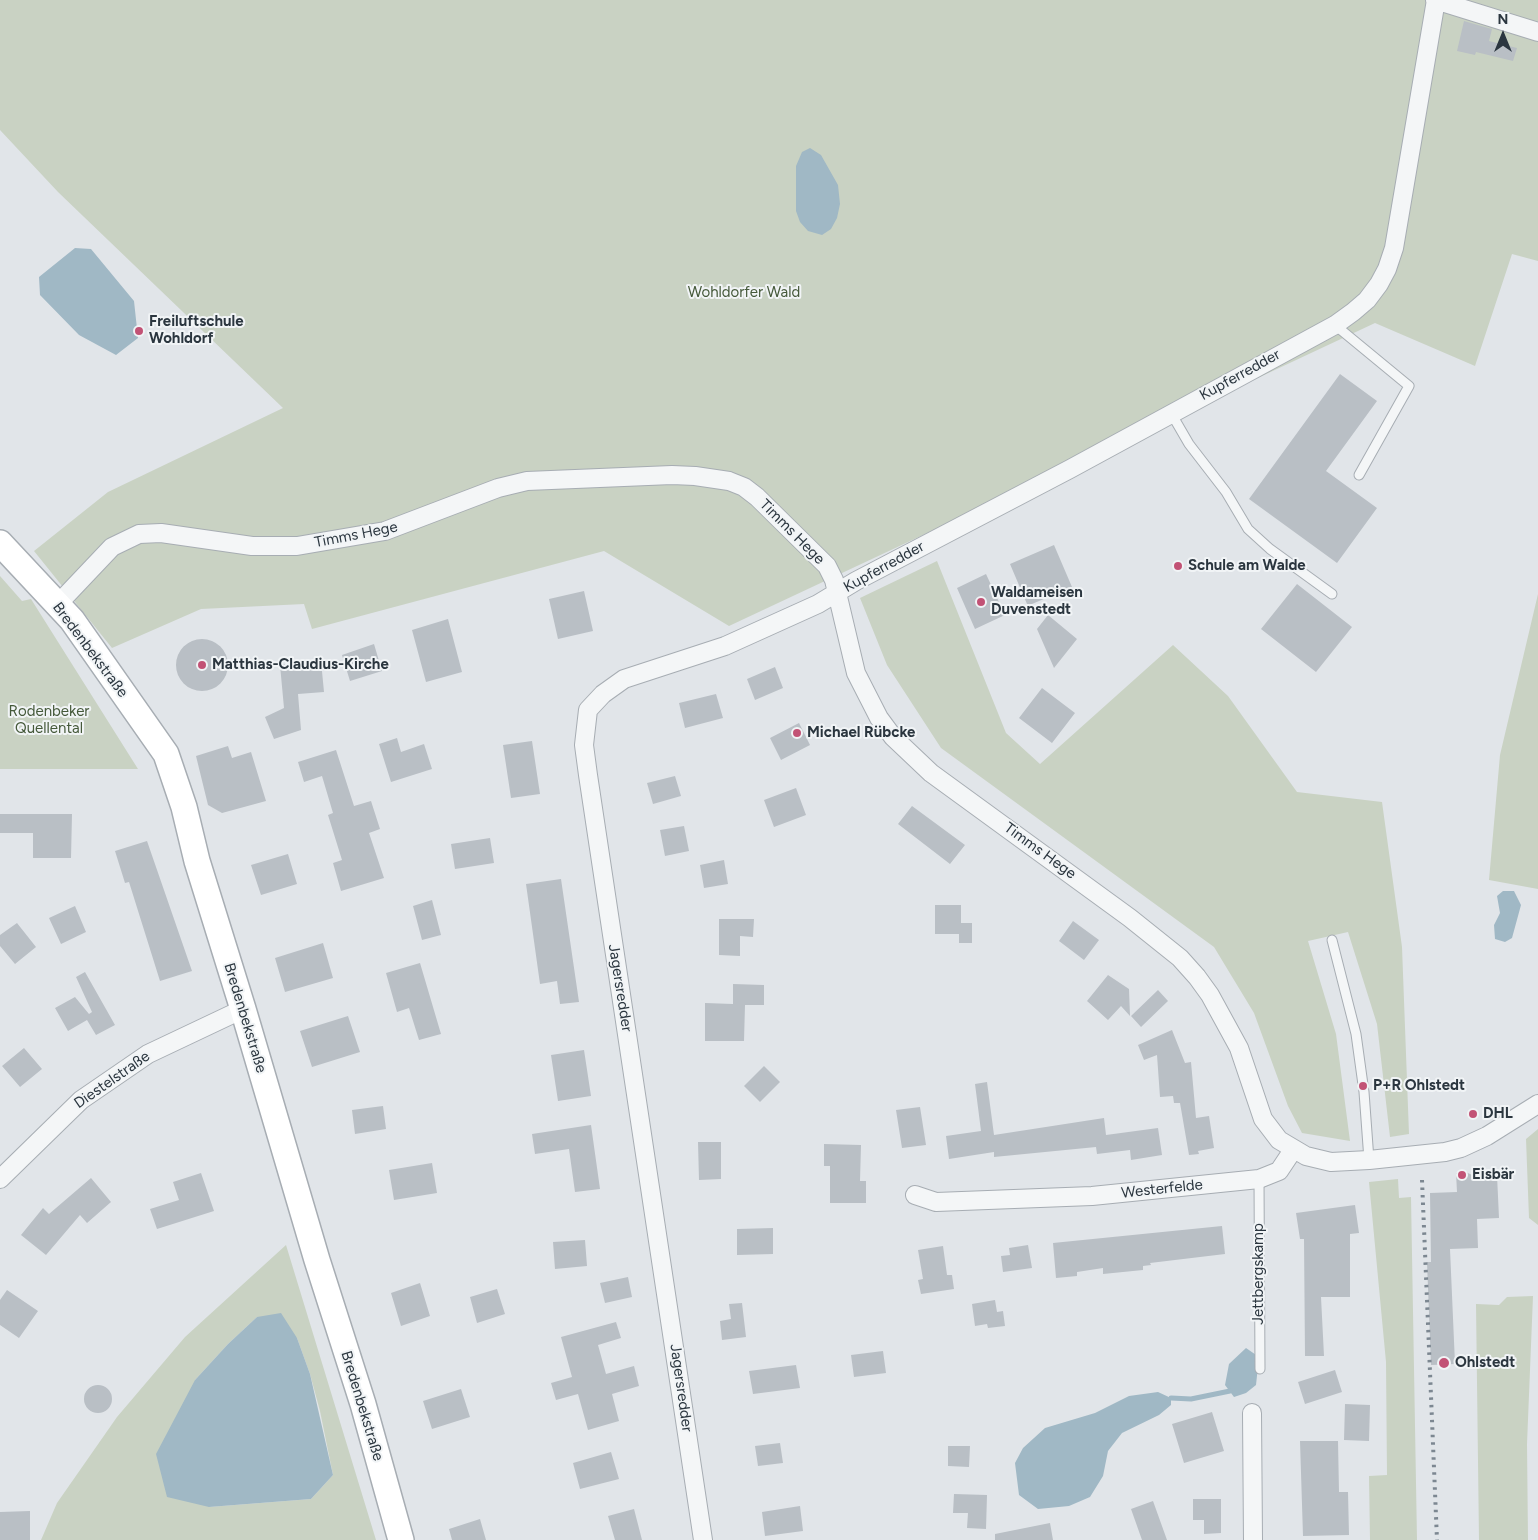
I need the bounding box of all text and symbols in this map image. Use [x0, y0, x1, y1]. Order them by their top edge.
north arrow [1478, 10, 1528, 60]
text: N [1498, 11, 1508, 28]
park label: Wohldorfer Wald [688, 284, 800, 302]
place label: Freiluftschule Wohldorf [149, 313, 243, 348]
marker: Freiluftschule Wohldorf [133, 325, 145, 337]
street label: Kupferredder [1197, 346, 1283, 404]
street label: Timms Hege [756, 496, 828, 568]
street label: Timms Hege [313, 518, 399, 552]
street label: Kupferredder [841, 538, 927, 596]
place label: Schule am Walde [1188, 557, 1306, 575]
marker: Schule am Walde [1172, 560, 1184, 572]
place label: Waldameisen Duvenstedt [991, 584, 1083, 619]
marker: Waldameisen Duvenstedt [975, 596, 987, 608]
street label: Bredenbekstraße [48, 599, 132, 701]
place label: Matthias-Claudius-Kirche [212, 656, 389, 674]
marker: Matthias-Claudius-Kirche [196, 659, 208, 671]
park label: Rodenbeker Quellental [9, 703, 89, 738]
place label: Michael Rübcke [807, 724, 915, 742]
marker: Michael Rübcke [791, 727, 803, 739]
street label: Timms Hege [1001, 819, 1079, 883]
street label: Jagersredder [604, 943, 636, 1033]
street label: Bredenbekstraße [220, 961, 270, 1075]
street label: Diestelstraße [71, 1047, 153, 1113]
place label: P+R Ohlstedt [1373, 1077, 1465, 1095]
marker: P+R Ohlstedt [1357, 1080, 1369, 1092]
place label: DHL [1483, 1105, 1513, 1123]
marker: DHL [1467, 1108, 1479, 1120]
place label: Eisbär [1472, 1166, 1514, 1184]
marker: Eisbär [1456, 1169, 1468, 1181]
street label: Westerfelde [1120, 1176, 1204, 1202]
street label: Jettbergskamp [1250, 1223, 1268, 1325]
street label: Jagersredder [666, 1343, 696, 1433]
street label: Bredenbekstraße [337, 1349, 387, 1463]
place label: Ohlstedt [1455, 1354, 1515, 1372]
marker: Ohlstedt [1437, 1356, 1451, 1370]

